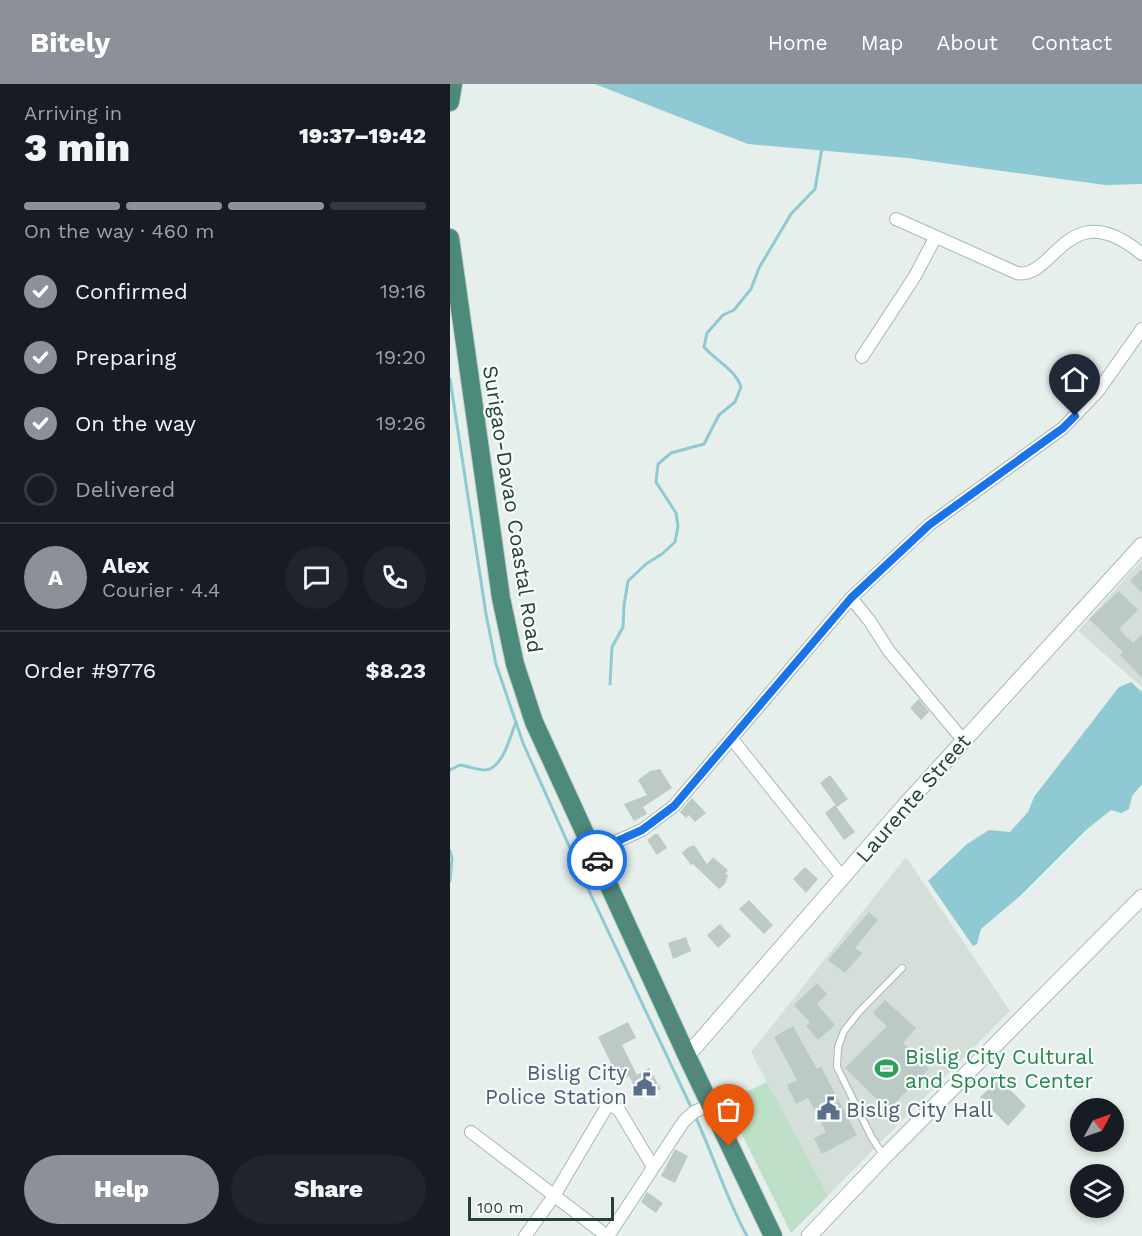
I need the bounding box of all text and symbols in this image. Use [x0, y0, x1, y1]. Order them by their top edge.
text: Bitely [30, 26, 110, 59]
text: Home [768, 30, 828, 55]
text: Map [861, 30, 904, 55]
text: About [937, 30, 998, 55]
text: Contact [1031, 30, 1112, 55]
text: Arriving in [24, 101, 122, 125]
text: 19:37–19:42 [299, 123, 426, 148]
text: 3 min [24, 125, 130, 170]
text: On the way · 460 m [24, 219, 214, 243]
icon: check [24, 275, 57, 308]
text: Confirmed [75, 279, 188, 304]
text: 19:16 [380, 279, 426, 303]
icon: check [24, 341, 57, 374]
text: Preparing [75, 345, 176, 370]
text: 19:20 [376, 345, 426, 369]
pin [1049, 354, 1100, 416]
icon: home [1058, 363, 1091, 396]
street label: Surigao-Davao Coastal Road [478, 364, 548, 654]
icon: check [24, 407, 57, 440]
text: On the way [75, 411, 196, 436]
text: 19:26 [376, 411, 426, 435]
text: Delivered [75, 477, 175, 502]
button: chat [285, 546, 348, 609]
button: phone [363, 546, 426, 609]
text: Alex [102, 553, 149, 578]
text: A [48, 565, 63, 590]
text: Courier · 4.4 [102, 578, 220, 602]
text: Order #9776 [24, 658, 156, 683]
text: $8.23 [366, 658, 426, 683]
street label: Laurente Street [850, 729, 976, 867]
courier [567, 830, 627, 890]
icon: car [581, 844, 614, 877]
place label: Bislig City Cultural and Sports Center [905, 1044, 1094, 1093]
sports icon: Bislig City Cultural and Sports Center [874, 1055, 900, 1081]
place label: Bislig City Police Station [485, 1060, 627, 1109]
public building icon: Bislig City Police Station [632, 1071, 658, 1097]
pin [703, 1084, 754, 1146]
icon: bag [712, 1093, 745, 1126]
public building icon: Bislig City Hall [815, 1096, 841, 1122]
place label: Bislig City Hall [846, 1097, 994, 1122]
north arrow [1070, 1098, 1124, 1152]
map controls [1070, 1098, 1124, 1218]
button: Help [24, 1155, 219, 1224]
button: Share [231, 1155, 426, 1224]
button: layers [1070, 1164, 1124, 1218]
scale bar [468, 1194, 614, 1222]
text: 100 m [477, 1198, 524, 1217]

